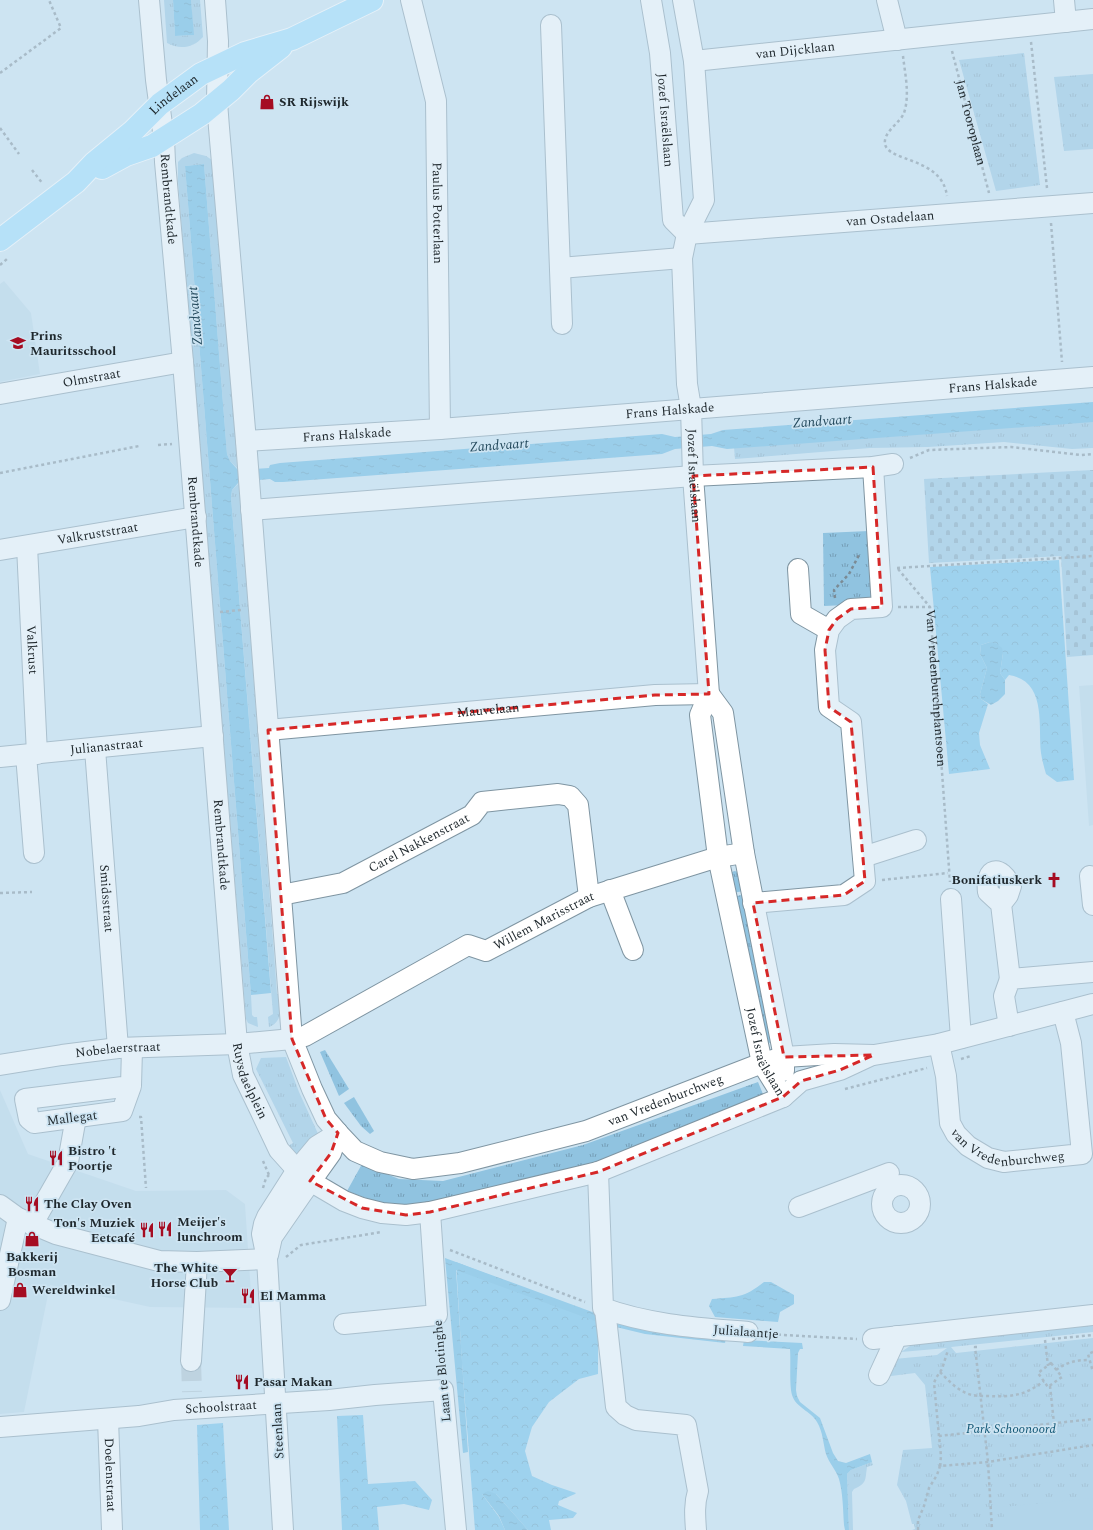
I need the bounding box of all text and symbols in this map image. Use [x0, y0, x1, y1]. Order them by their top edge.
street label: van Dijcklaan [754, 36, 836, 65]
street label: Lindelaan [144, 69, 203, 120]
street label: Jozef Israëlslaan [652, 72, 679, 168]
street label: Jan Tooroplaan [950, 78, 992, 168]
place label: SR Rijswijk [279, 92, 349, 112]
shop icon: SR Rijswijk [258, 93, 276, 111]
street label: Rembrandtkade [155, 153, 182, 245]
street label: Paulus Potterlaan [427, 162, 448, 264]
street label: van Ostadelaan [845, 205, 936, 232]
water label: Zandvaart [182, 285, 208, 346]
place label: Prins Mauritsschool [30, 326, 116, 361]
school or university icon: Prins Mauritsschool [9, 334, 27, 352]
street label: Olmstraat [61, 363, 122, 393]
street label: Frans Halskade [948, 371, 1038, 398]
street label: Frans Halskade [625, 397, 715, 424]
water label: Zandvaart [792, 408, 853, 434]
street label: Frans Halskade [302, 422, 392, 447]
street label: Jozef Israëlslaan [682, 428, 706, 524]
water label: Zandvaart [469, 432, 530, 458]
street label: Rembrandtkade [182, 475, 209, 568]
street label: Valkruststraat [56, 517, 140, 550]
street label: Van Vredenburchplantsoen [920, 609, 952, 768]
street label: Valkrust [21, 625, 43, 675]
street label: Mauvelaan [456, 697, 521, 723]
street label: Julianastraat [69, 733, 144, 760]
street label: Rembrandtkade [208, 798, 235, 891]
street label: Carel Nakkenstraat [365, 808, 473, 878]
street label: Smidsstraat [94, 864, 119, 933]
place label: Bonifatiuskerk [952, 870, 1042, 890]
church icon: Bonifatiuskerk [1045, 871, 1063, 889]
street label: Willem Marisstraat [490, 886, 597, 955]
street label: Jozef Israëlslaan [740, 1006, 790, 1101]
street label: Nobelaerstraat [74, 1037, 161, 1063]
street label: Ruysdaelplein [227, 1041, 273, 1123]
street label: van Vredenburchweg [604, 1069, 726, 1132]
street label: Mallegat [46, 1105, 99, 1131]
street label: van Vredenburchweg [945, 1125, 1065, 1172]
place label: Bistro 't Poortje [68, 1141, 116, 1176]
restaurant icon: Bistro 't Poortje [47, 1149, 65, 1167]
place label: The Clay Oven [44, 1194, 132, 1214]
restaurant icon: The Clay Oven [23, 1195, 41, 1213]
place label: Meijer's lunchroom [177, 1212, 243, 1247]
place label: Ton's Muziek Eetcafé [54, 1213, 135, 1248]
restaurant icon: Meijer's lunchroom [156, 1220, 174, 1238]
restaurant icon: Ton's Muziek Eetcafé [138, 1221, 156, 1239]
shop icon: Bakkerij Bosman [23, 1230, 41, 1248]
place label: Bakkerij Bosman [6, 1247, 58, 1282]
place label: The White Horse Club [150, 1258, 218, 1293]
bar icon: The White Horse Club [221, 1266, 239, 1284]
place label: Wereldwinkel [32, 1280, 115, 1300]
shop icon: Wereldwinkel [11, 1281, 29, 1299]
place label: El Mamma [260, 1286, 326, 1306]
restaurant icon: El Mamma [239, 1287, 257, 1305]
street label: Laan te Blotinghe [428, 1319, 456, 1423]
street label: Julialaantje [713, 1320, 779, 1344]
place label: Pasar Makan [254, 1372, 333, 1392]
restaurant icon: Pasar Makan [233, 1373, 251, 1391]
street label: Schoolstraat [184, 1395, 258, 1419]
street label: Steenlaan [267, 1402, 289, 1459]
park label: Park Schoonoord [966, 1419, 1056, 1439]
street label: Doelenstraat [99, 1438, 121, 1513]

